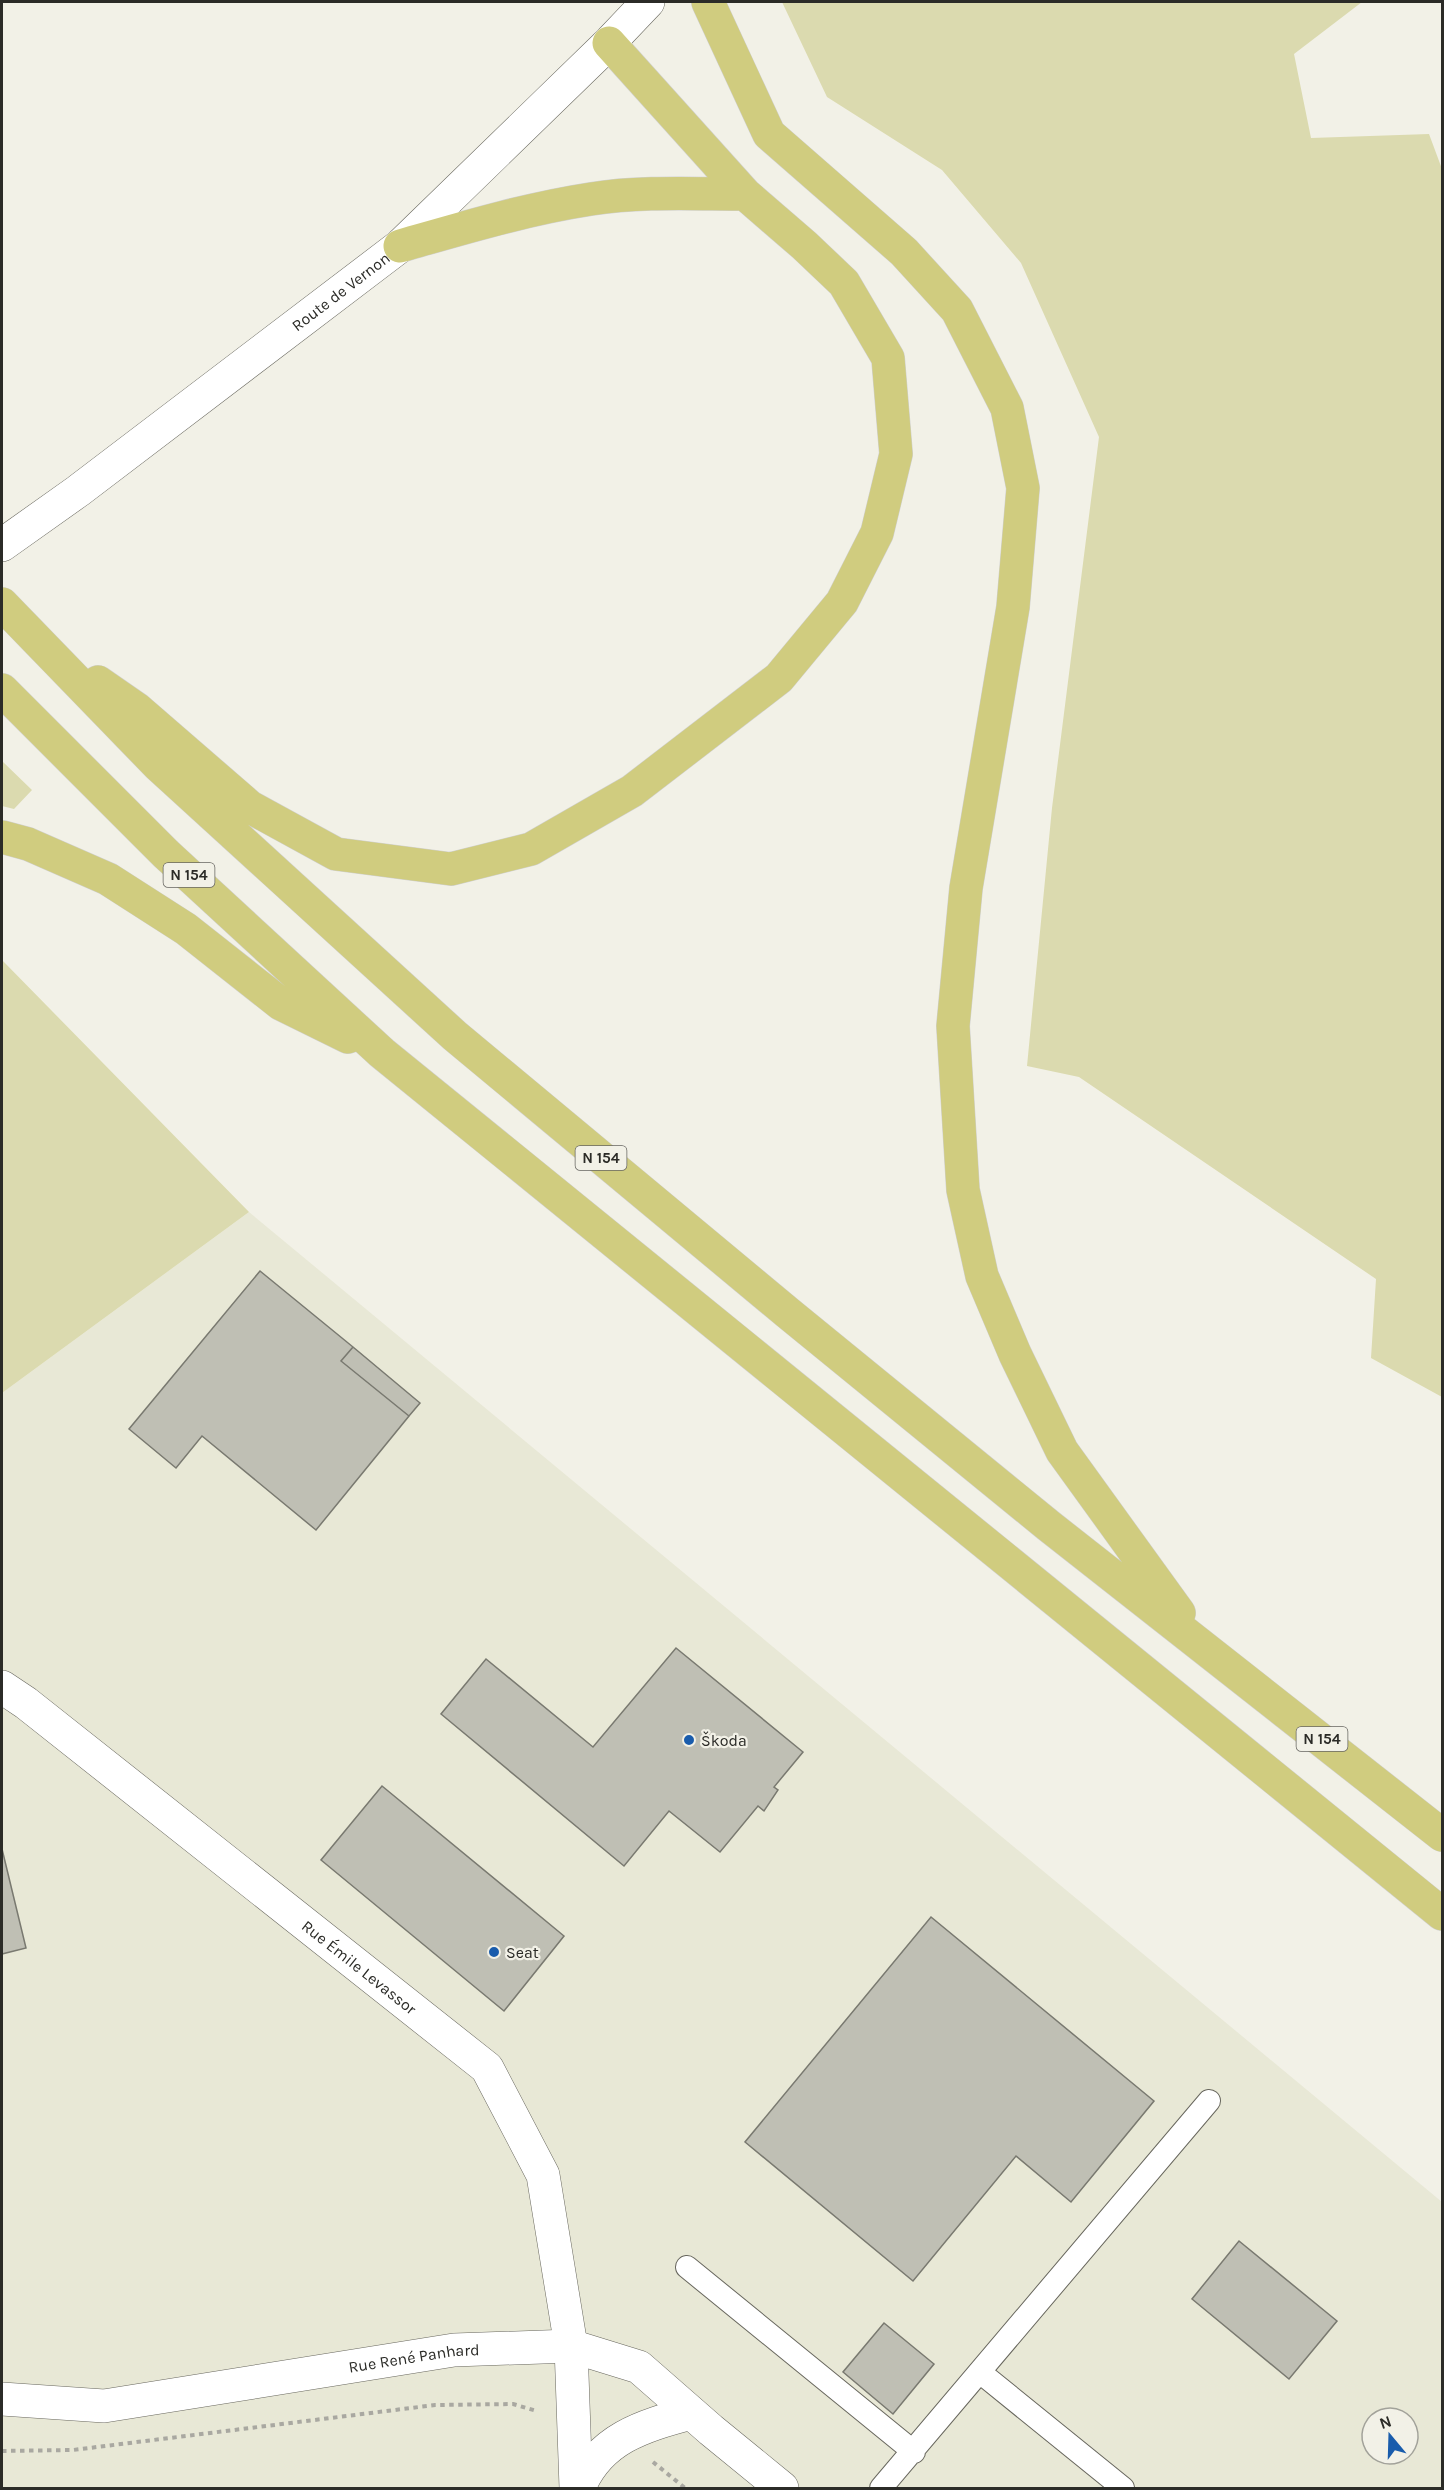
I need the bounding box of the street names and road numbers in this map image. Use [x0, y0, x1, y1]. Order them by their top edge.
street label: Route de Vernon [288, 248, 393, 335]
road number: N 154 [164, 863, 214, 887]
road number: N 154 [576, 1146, 626, 1170]
road number: N 154 [1296, 1727, 1348, 1751]
street label: Rue Émile Levassor [298, 1916, 421, 2018]
street label: Rue René Panhard [347, 2340, 480, 2376]

